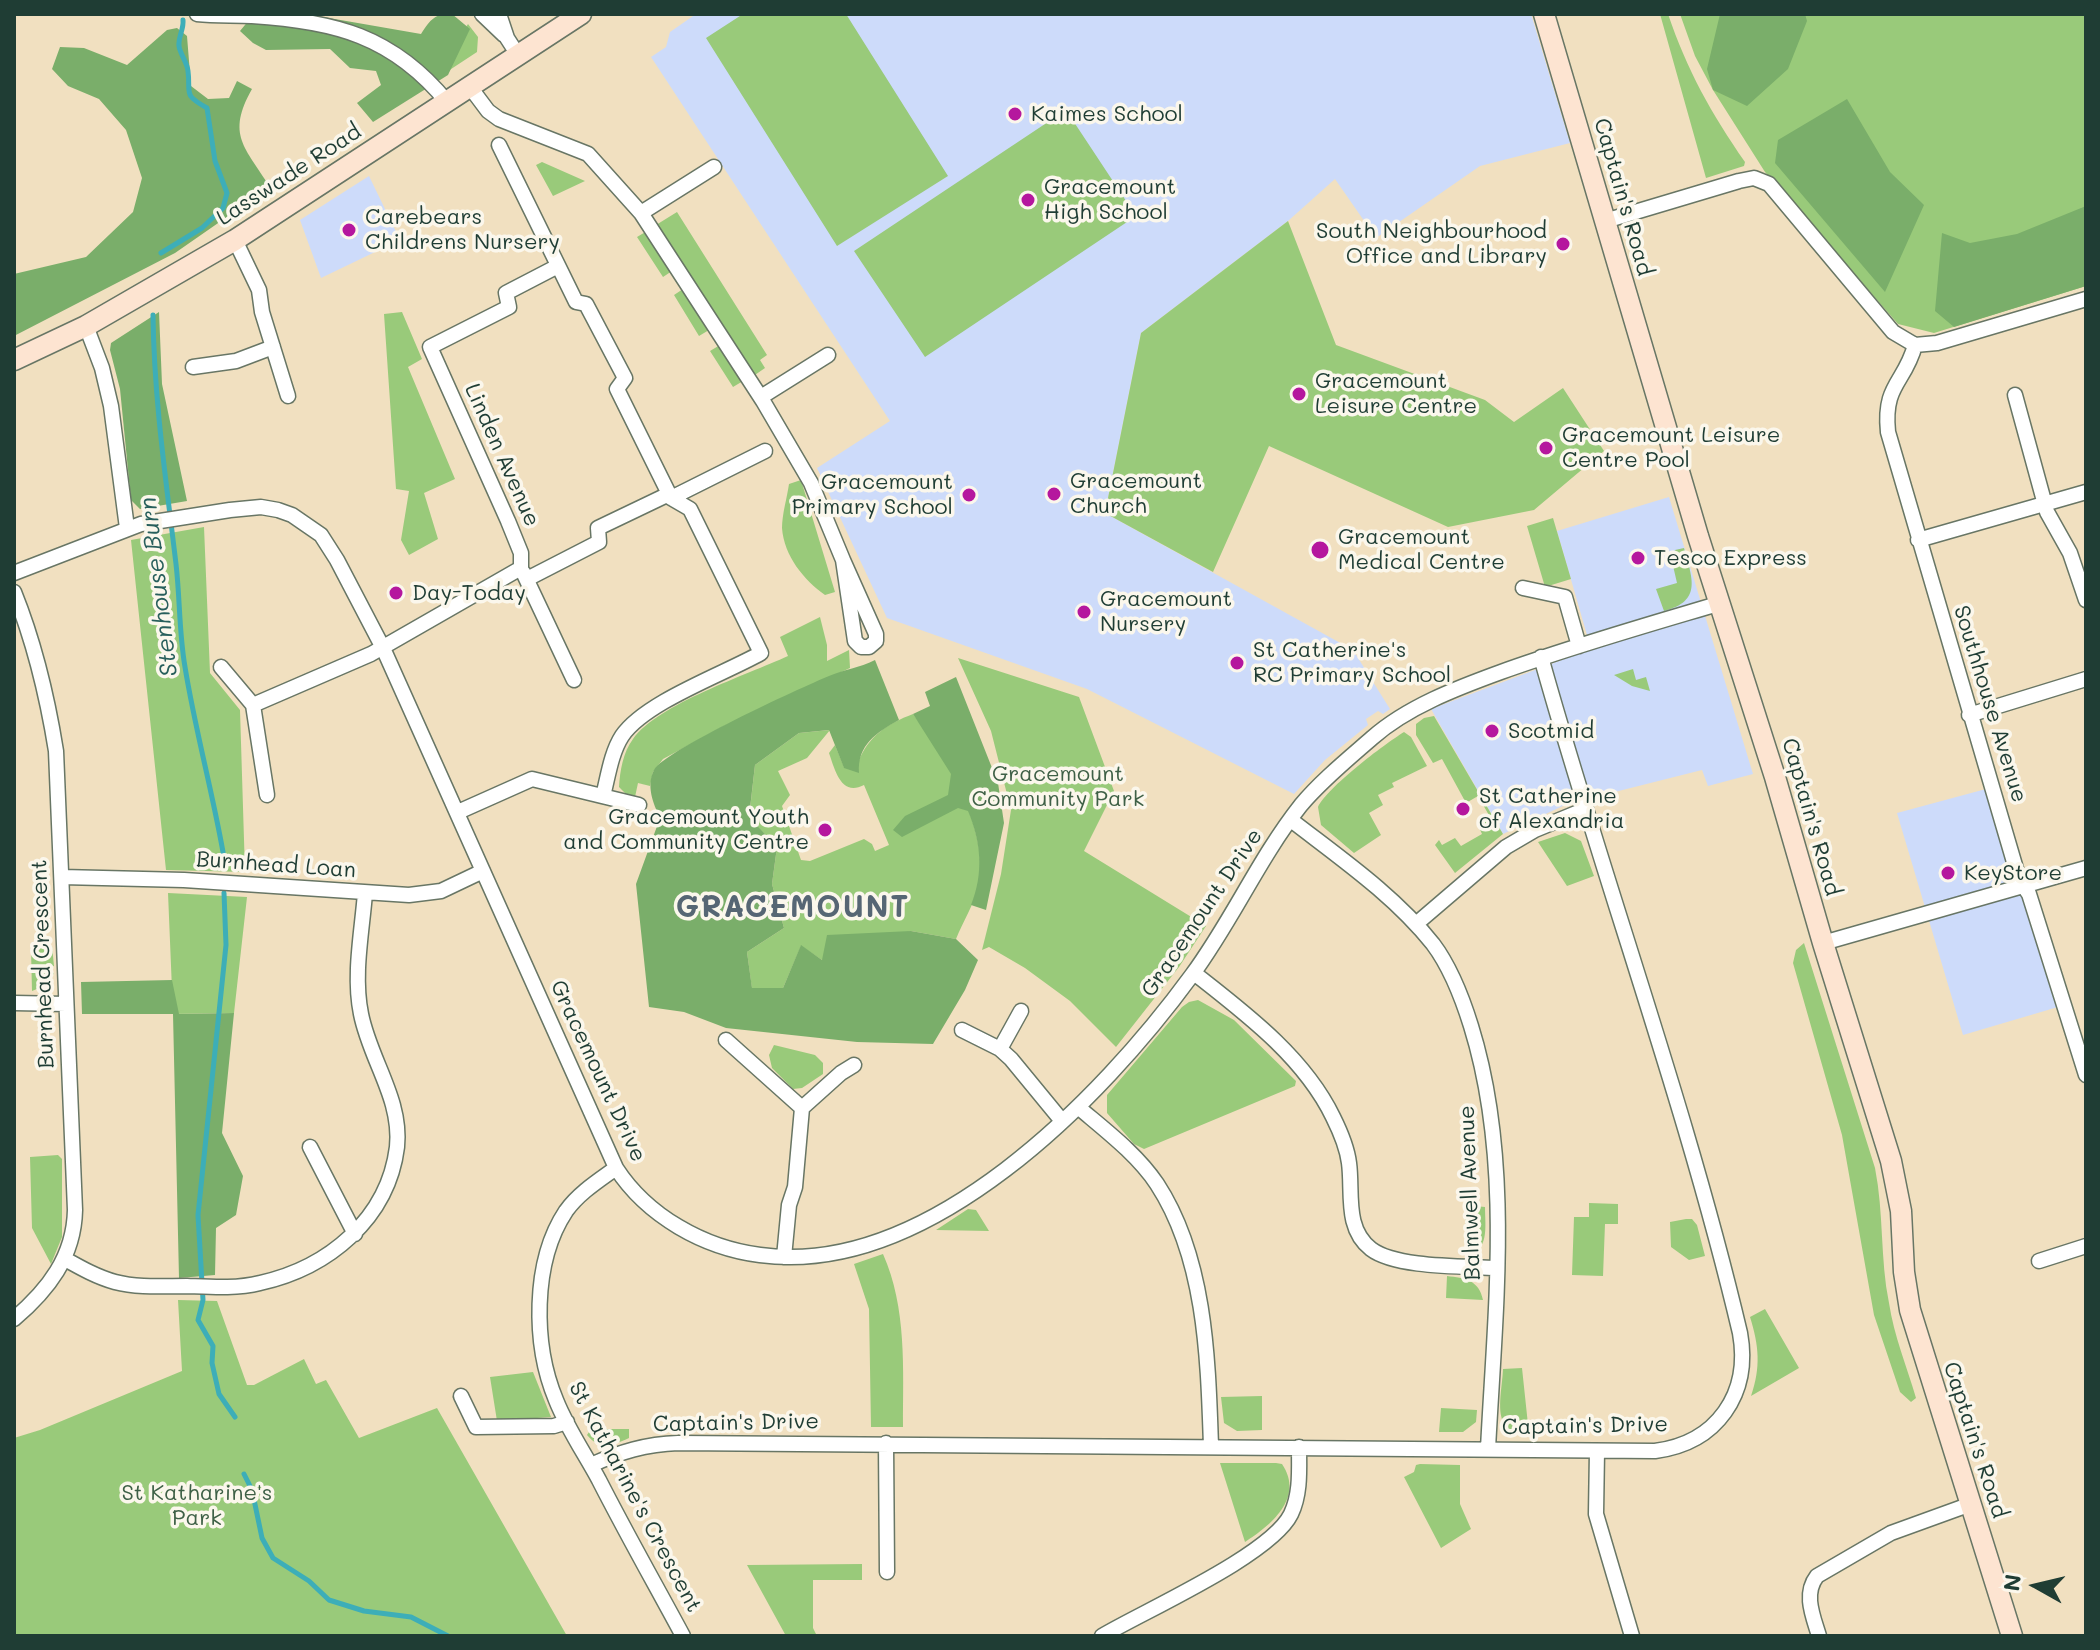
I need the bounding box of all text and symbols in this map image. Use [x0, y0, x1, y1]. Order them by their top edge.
place label: Kaimes School [1031, 101, 1183, 127]
marker: Kaimes School [1006, 105, 1024, 123]
street label: Captain's Road [1588, 115, 1658, 279]
street label: Lasswade Road [212, 118, 366, 232]
place label: Gracemount High School [1044, 174, 1176, 226]
marker: Gracemount High School [1019, 191, 1037, 209]
place label: Carebears Childrens Nursery [365, 204, 560, 256]
place label: South Neighbourhood Office and Library [1316, 218, 1547, 270]
marker: Carebears Childrens Nursery [340, 221, 358, 239]
marker: South Neighbourhood Office and Library [1554, 235, 1572, 253]
place label: Gracemount Leisure Centre [1315, 368, 1477, 420]
street label: Linden Avenue [459, 380, 545, 530]
marker: Gracemount Leisure Centre [1290, 385, 1308, 403]
place label: Gracemount Leisure Centre Pool [1562, 422, 1780, 474]
marker: Gracemount Leisure Centre Pool [1537, 439, 1555, 457]
place label: Gracemount Church [1070, 468, 1202, 520]
place label: Gracemount Primary School [792, 469, 953, 520]
marker: Gracemount Church [1045, 485, 1063, 503]
marker: Gracemount Primary School [960, 486, 978, 504]
water label: Stenhouse Burn [134, 496, 184, 678]
place label: Gracemount Medical Centre [1338, 524, 1505, 576]
marker: Gracemount Medical Centre [1309, 539, 1331, 561]
place label: Tesco Express [1654, 545, 1807, 571]
marker: Tesco Express [1629, 549, 1647, 567]
place label: Day-Today [412, 580, 526, 606]
marker: Day-Today [387, 584, 405, 602]
place label: Gracemount Nursery [1100, 586, 1232, 638]
street label: Southhouse Avenue [1947, 602, 2033, 806]
marker: Gracemount Nursery [1075, 603, 1093, 621]
place label: St Catherine's RC Primary School [1253, 637, 1451, 688]
marker: St Catherine's RC Primary School [1228, 654, 1246, 672]
place label: Scotmid [1508, 718, 1594, 744]
marker: Scotmid [1483, 722, 1501, 740]
street label: Captain's Road [1776, 735, 1846, 899]
park label: Gracemount Community Park [972, 761, 1144, 812]
place label: St Catherine of Alexandria [1479, 783, 1625, 834]
marker: St Catherine of Alexandria [1454, 800, 1472, 818]
place label: Gracemount Youth and Community Centre [563, 804, 809, 856]
marker: Gracemount Youth and Community Centre [816, 821, 834, 839]
street label: Gracemount Drive [1136, 824, 1268, 1002]
street label: Burnhead Loan [195, 846, 357, 884]
street label: Burnhead Crescent [26, 859, 60, 1069]
place label: KeyStore [1964, 860, 2062, 886]
marker: KeyStore [1939, 864, 1957, 882]
district label: GRACEMOUNT [676, 890, 910, 926]
street label: Gracemount Drive [544, 976, 652, 1166]
street label: Balmwell Avenue [1454, 1105, 1486, 1281]
street label: Captain's Road [1937, 1359, 2013, 1521]
street label: St Katharine's Crescent [563, 1377, 707, 1617]
street label: Captain's Drive [653, 1408, 819, 1438]
street label: Captain's Drive [1502, 1411, 1668, 1441]
park label: St Katharine's Park [121, 1480, 273, 1532]
north arrow [1996, 1546, 2076, 1626]
text: N [1996, 1572, 2027, 1593]

